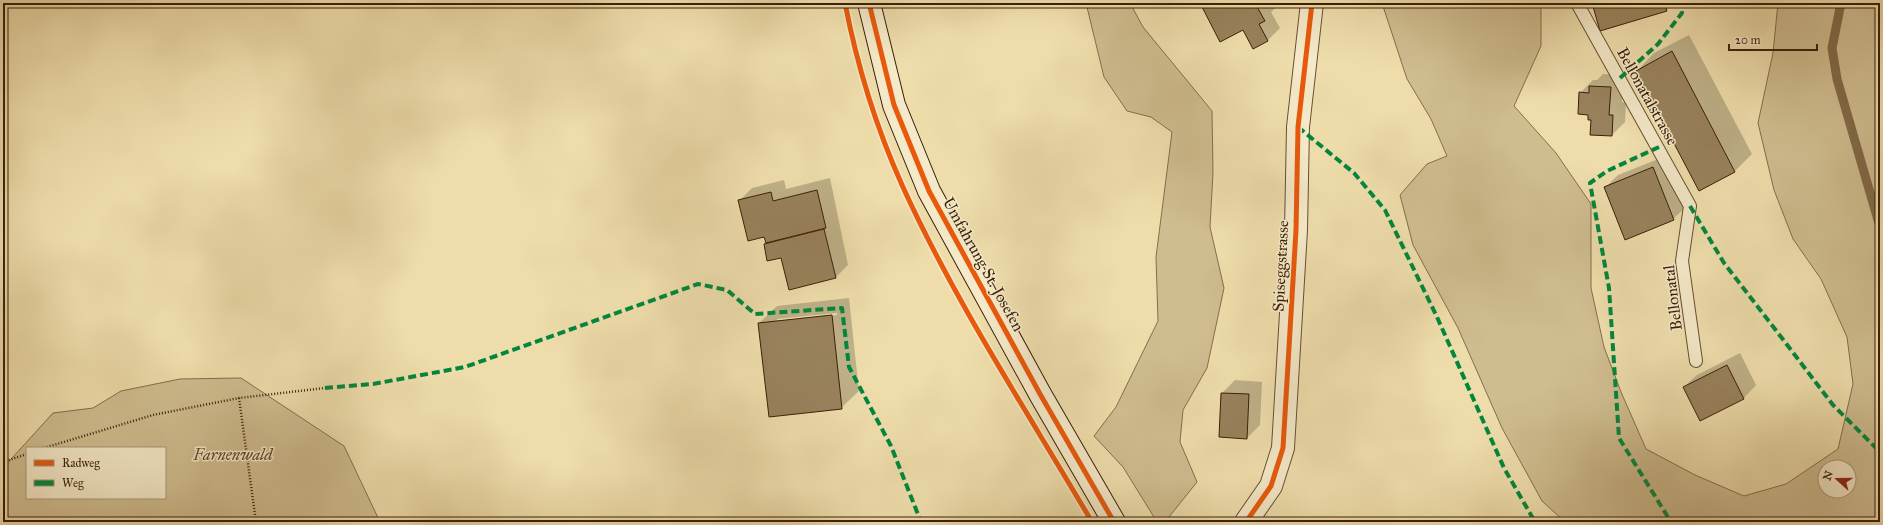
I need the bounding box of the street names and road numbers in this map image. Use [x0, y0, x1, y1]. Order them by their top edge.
street label: Bellonatalstrasse [1613, 44, 1682, 149]
street label: Umfahrung St. Josefen [938, 194, 1028, 335]
street label: Spiseggstrasse [1269, 219, 1293, 312]
street label: Bellonatal [1659, 263, 1686, 332]

